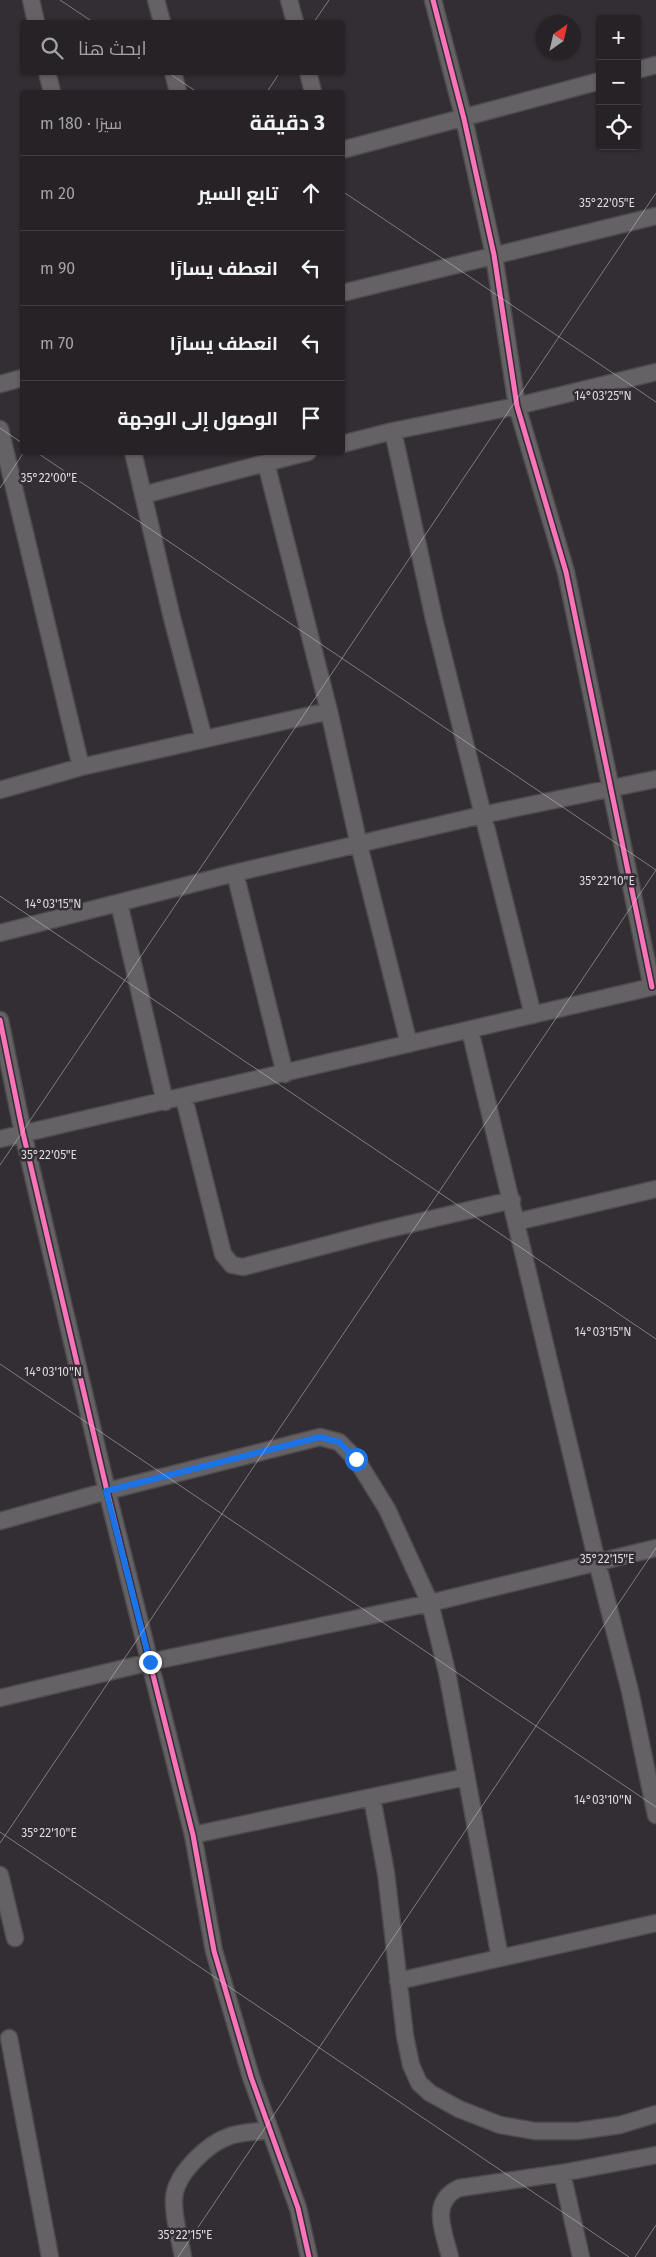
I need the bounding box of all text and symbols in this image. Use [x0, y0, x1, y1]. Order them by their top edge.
north arrow [536, 15, 581, 60]
map controls [596, 15, 641, 150]
button: + [596, 15, 641, 60]
search box [20, 20, 345, 75]
icon: search [38, 34, 66, 62]
text: ابحث هنا [78, 37, 147, 60]
button: − [596, 60, 641, 105]
button: locate [596, 105, 641, 150]
text: 3 دقيقة [250, 110, 325, 136]
text: سيرًا · 180 m [40, 114, 122, 133]
icon: ahead [297, 179, 325, 207]
text: تابع السير [198, 182, 278, 205]
text: 20 m [40, 184, 75, 203]
text: 35°22'05"E [579, 196, 635, 210]
icon: left [297, 254, 325, 282]
text: انعطف يسارًا [170, 257, 278, 280]
text: 90 m [40, 259, 75, 278]
icon: left [297, 329, 325, 357]
text: انعطف يسارًا [170, 332, 278, 355]
text: 70 m [40, 334, 74, 353]
text: 14°03'25"N [574, 389, 632, 403]
icon: arrive [297, 404, 325, 432]
text: الوصول إلى الوجهة [118, 407, 278, 430]
text: 35°22'00"E [20, 471, 78, 485]
text: 35°22'10"E [579, 874, 635, 888]
text: 14°03'15"N [25, 897, 81, 911]
text: 35°22'05"E [21, 1148, 77, 1162]
text: 14°03'15"N [575, 1325, 631, 1339]
text: 14°03'10"N [24, 1365, 82, 1379]
route start [345, 1448, 368, 1471]
text: 35°22'15"E [580, 1552, 634, 1566]
route end [139, 1651, 162, 1674]
text: 14°03'10"N [574, 1793, 632, 1807]
text: 35°22'10"E [21, 1826, 77, 1840]
text: 35°22'15"E [158, 2228, 212, 2242]

